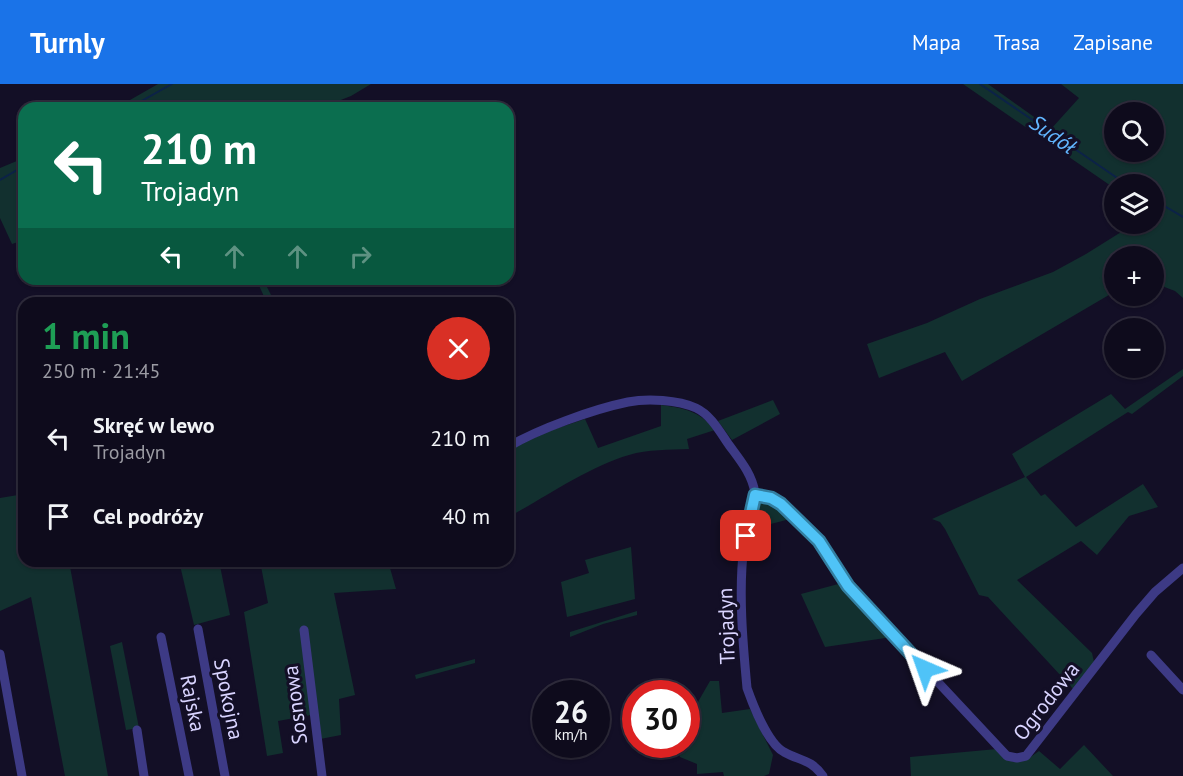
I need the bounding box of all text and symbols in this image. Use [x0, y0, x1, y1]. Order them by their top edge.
text: Turnly [30, 24, 105, 61]
text: Mapa [912, 29, 961, 56]
text: Trasa [994, 29, 1040, 56]
text: Zapisane [1073, 29, 1153, 56]
map controls [1104, 102, 1164, 378]
button: search [1104, 102, 1164, 162]
water label: Sudół [1024, 108, 1083, 161]
text: 210 m [141, 121, 257, 176]
icon: left [42, 126, 120, 204]
text: Trojadyn [141, 174, 239, 208]
button: layers [1104, 174, 1164, 234]
icon: left [155, 240, 188, 273]
icon: ahead [218, 240, 251, 273]
icon: ahead [281, 240, 314, 273]
icon: right [344, 240, 377, 273]
button: + [1104, 246, 1164, 306]
text: 1 min [42, 312, 130, 359]
button: close [427, 317, 490, 380]
button: − [1104, 318, 1164, 378]
text: 250 m · 21:45 [42, 358, 160, 384]
text: Skręć w lewo [93, 411, 214, 439]
icon: left [42, 422, 75, 455]
text: 210 m [430, 424, 490, 452]
text: Trojadyn [93, 439, 166, 465]
icon: arrive [42, 500, 75, 533]
text: Cel podróży [93, 502, 203, 530]
text: 40 m [442, 502, 490, 530]
pin [720, 510, 771, 561]
icon: arrive [729, 519, 762, 552]
street label: Trojadyn [711, 587, 741, 665]
position arrow [893, 637, 957, 701]
street label: Spokojna [208, 656, 250, 742]
street label: Ogrodowa [1007, 656, 1085, 746]
street label: Sosnowa [277, 664, 313, 746]
street label: Rajska [174, 672, 212, 734]
speed limit sign: 30 [622, 680, 700, 758]
text: 26 [554, 692, 588, 731]
text: km/h [555, 725, 587, 744]

